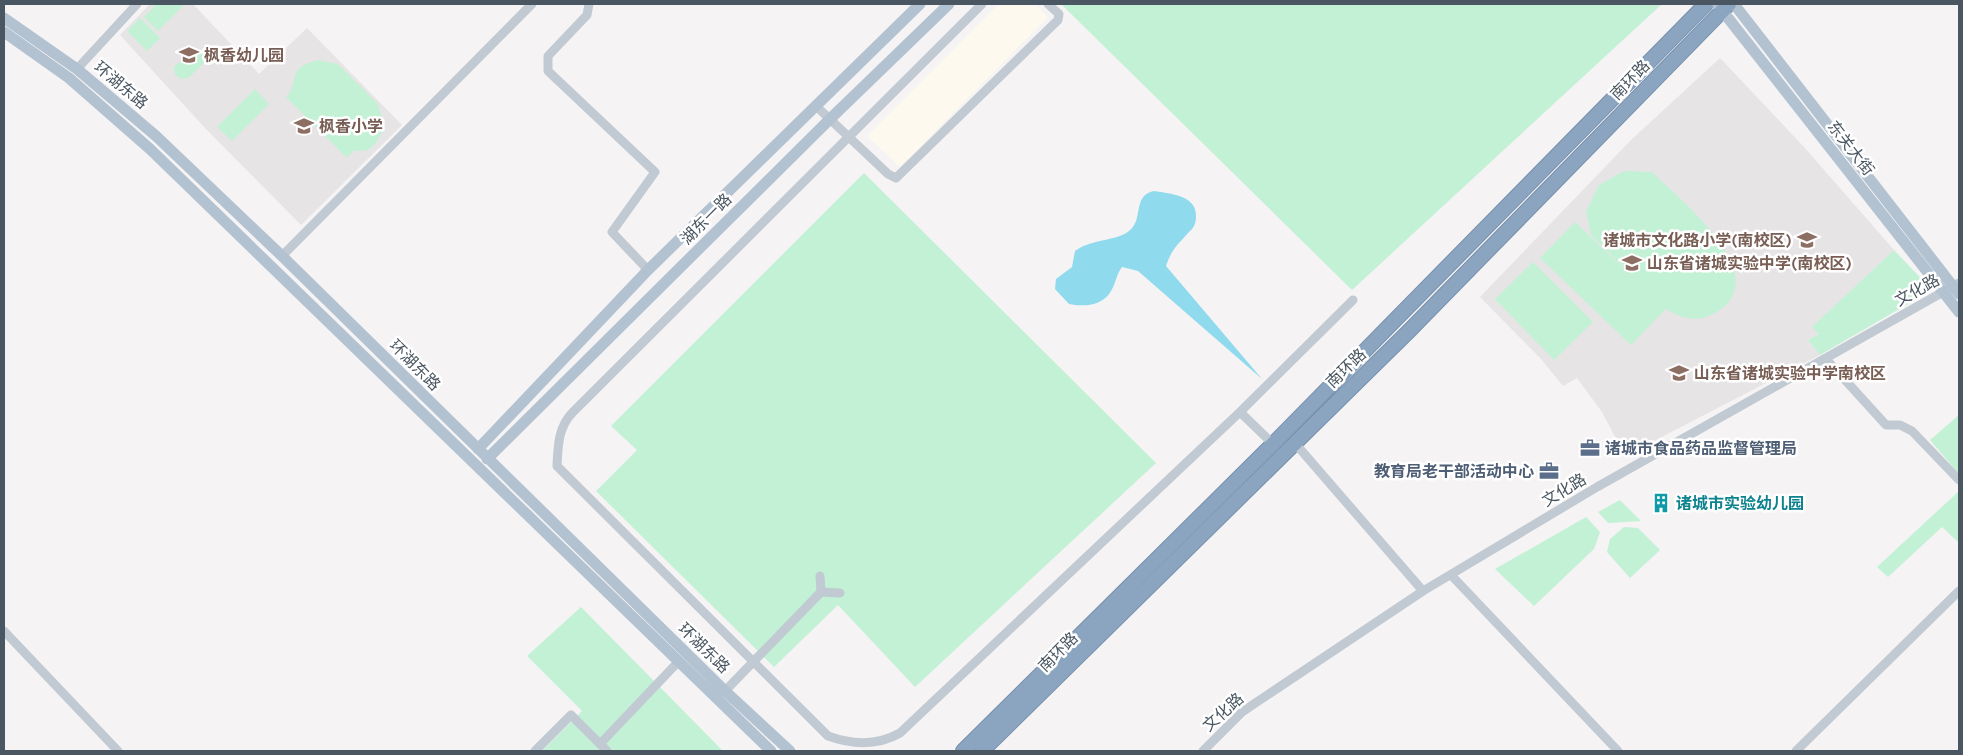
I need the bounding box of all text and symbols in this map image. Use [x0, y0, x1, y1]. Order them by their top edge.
school or university icon: 枫香幼儿园 [178, 44, 200, 66]
place label: 枫香幼儿园 [204, 46, 284, 65]
street label: 南环路 [1606, 56, 1654, 104]
street label: 环湖东路 [90, 57, 152, 113]
school or university icon: 枫香小学 [293, 115, 315, 137]
place label: 枫香小学 [319, 117, 383, 136]
street label: 东关大街 [1824, 117, 1878, 179]
street label: 湖东一路 [677, 190, 735, 248]
school or university icon: 诸城市文化路小学(南校区) [1796, 229, 1818, 251]
place label: 诸城市文化路小学(南校区) [1603, 231, 1792, 250]
school or university icon: 山东省诸城实验中学(南校区) [1621, 252, 1643, 274]
place label: 山东省诸城实验中学(南校区) [1647, 254, 1852, 273]
street label: 文化路 [1891, 270, 1943, 310]
street label: 环湖东路 [386, 336, 444, 394]
street label: 南环路 [1322, 344, 1370, 392]
school or university icon: 山东省诸城实验中学南校区 [1668, 362, 1690, 384]
place label: 山东省诸城实验中学南校区 [1694, 364, 1886, 383]
office icon: 诸城市食品药品监督管理局 [1579, 437, 1601, 459]
place label: 诸城市食品药品监督管理局 [1605, 439, 1797, 458]
office icon: 教育局老干部活动中心 [1538, 460, 1560, 482]
place label: 教育局老干部活动中心 [1374, 462, 1534, 481]
street label: 文化路 [1539, 469, 1589, 511]
building icon: 诸城市实验幼儿园 [1650, 492, 1672, 514]
place label: 诸城市实验幼儿园 [1676, 494, 1804, 513]
street label: 环湖东路 [674, 619, 734, 677]
street label: 南环路 [1034, 628, 1082, 676]
street label: 文化路 [1199, 689, 1247, 735]

